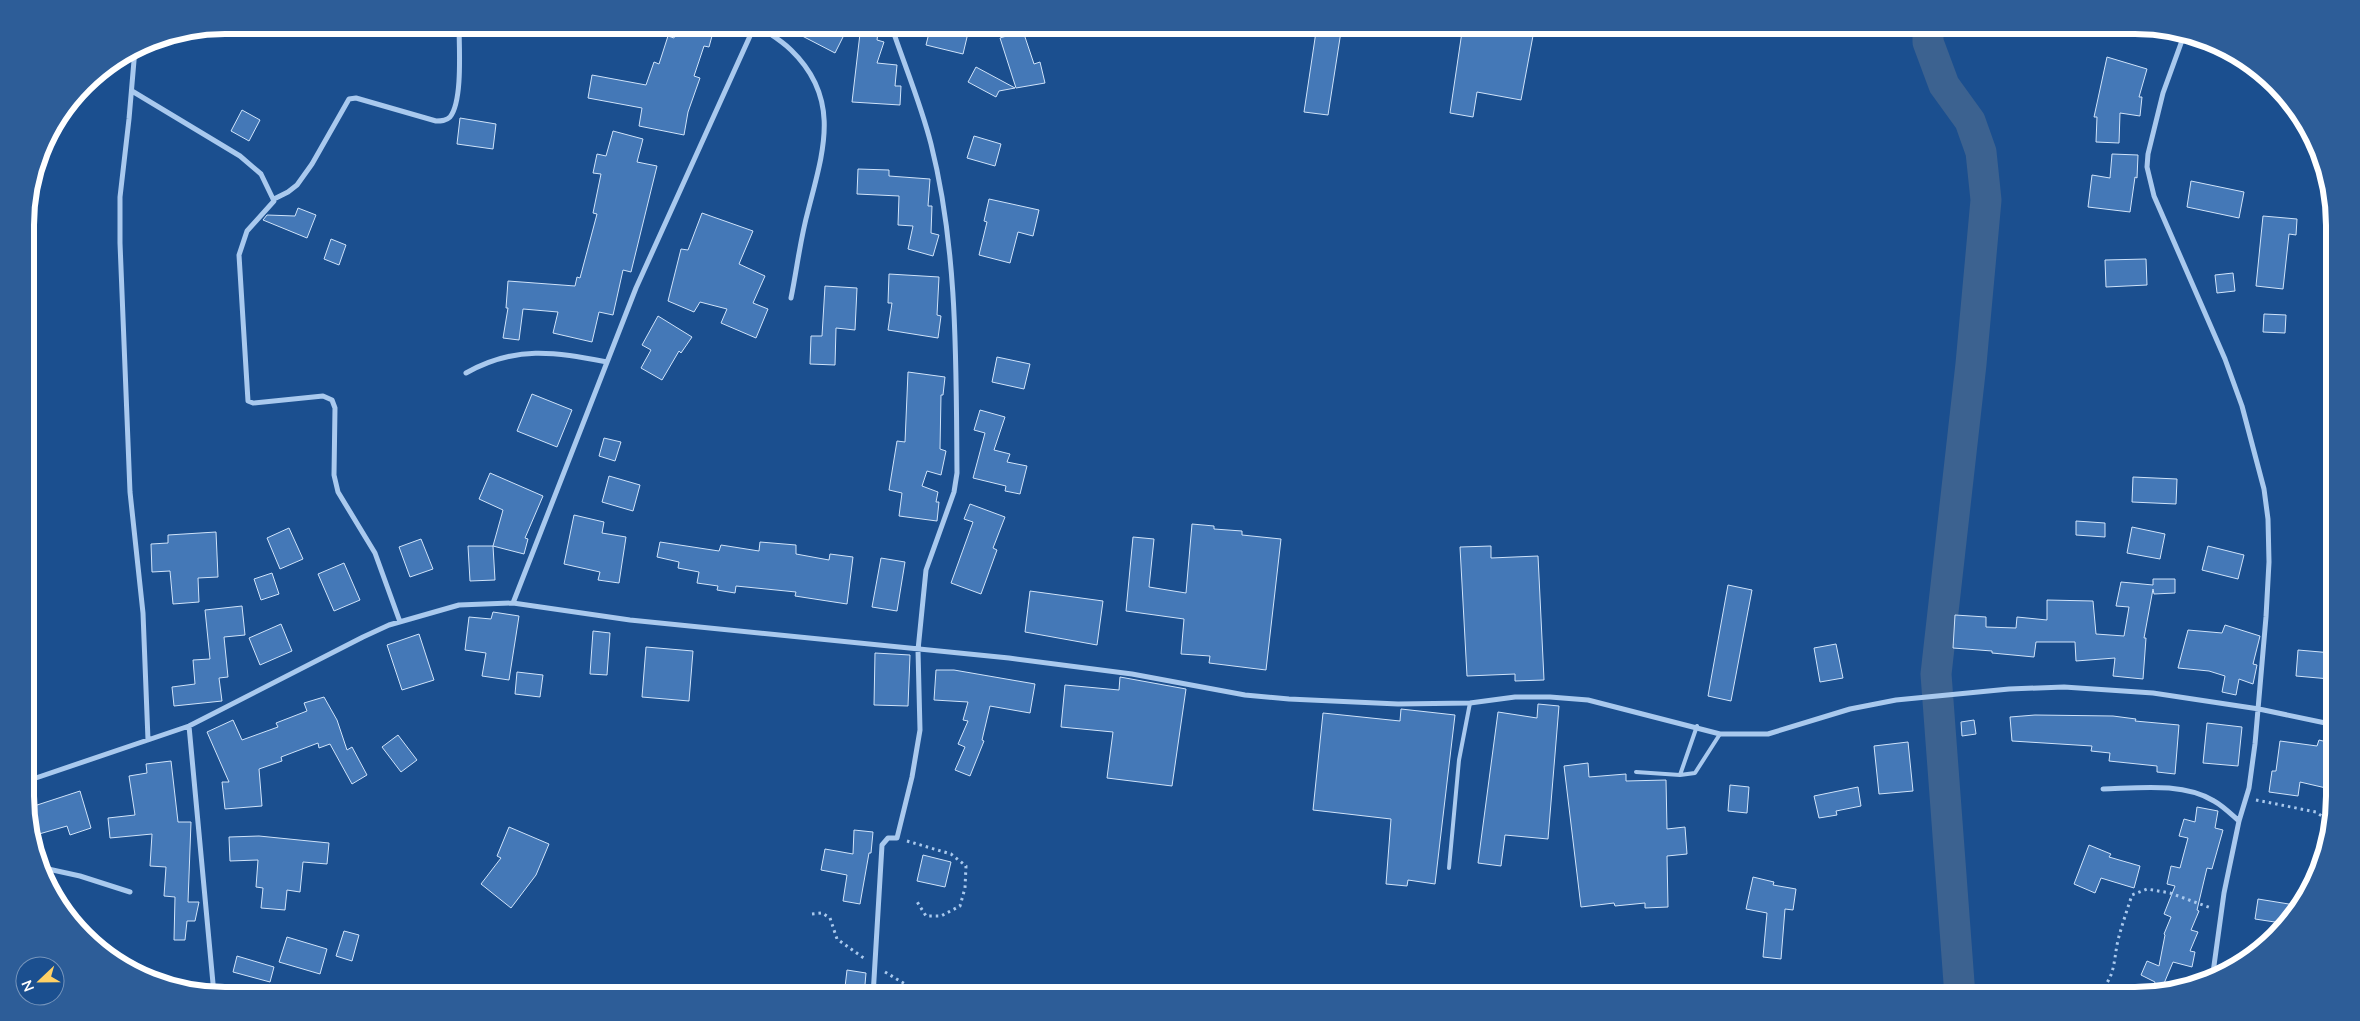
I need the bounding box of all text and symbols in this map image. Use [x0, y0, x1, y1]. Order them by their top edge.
north arrow [15, 956, 65, 1006]
text: N [18, 978, 37, 994]

